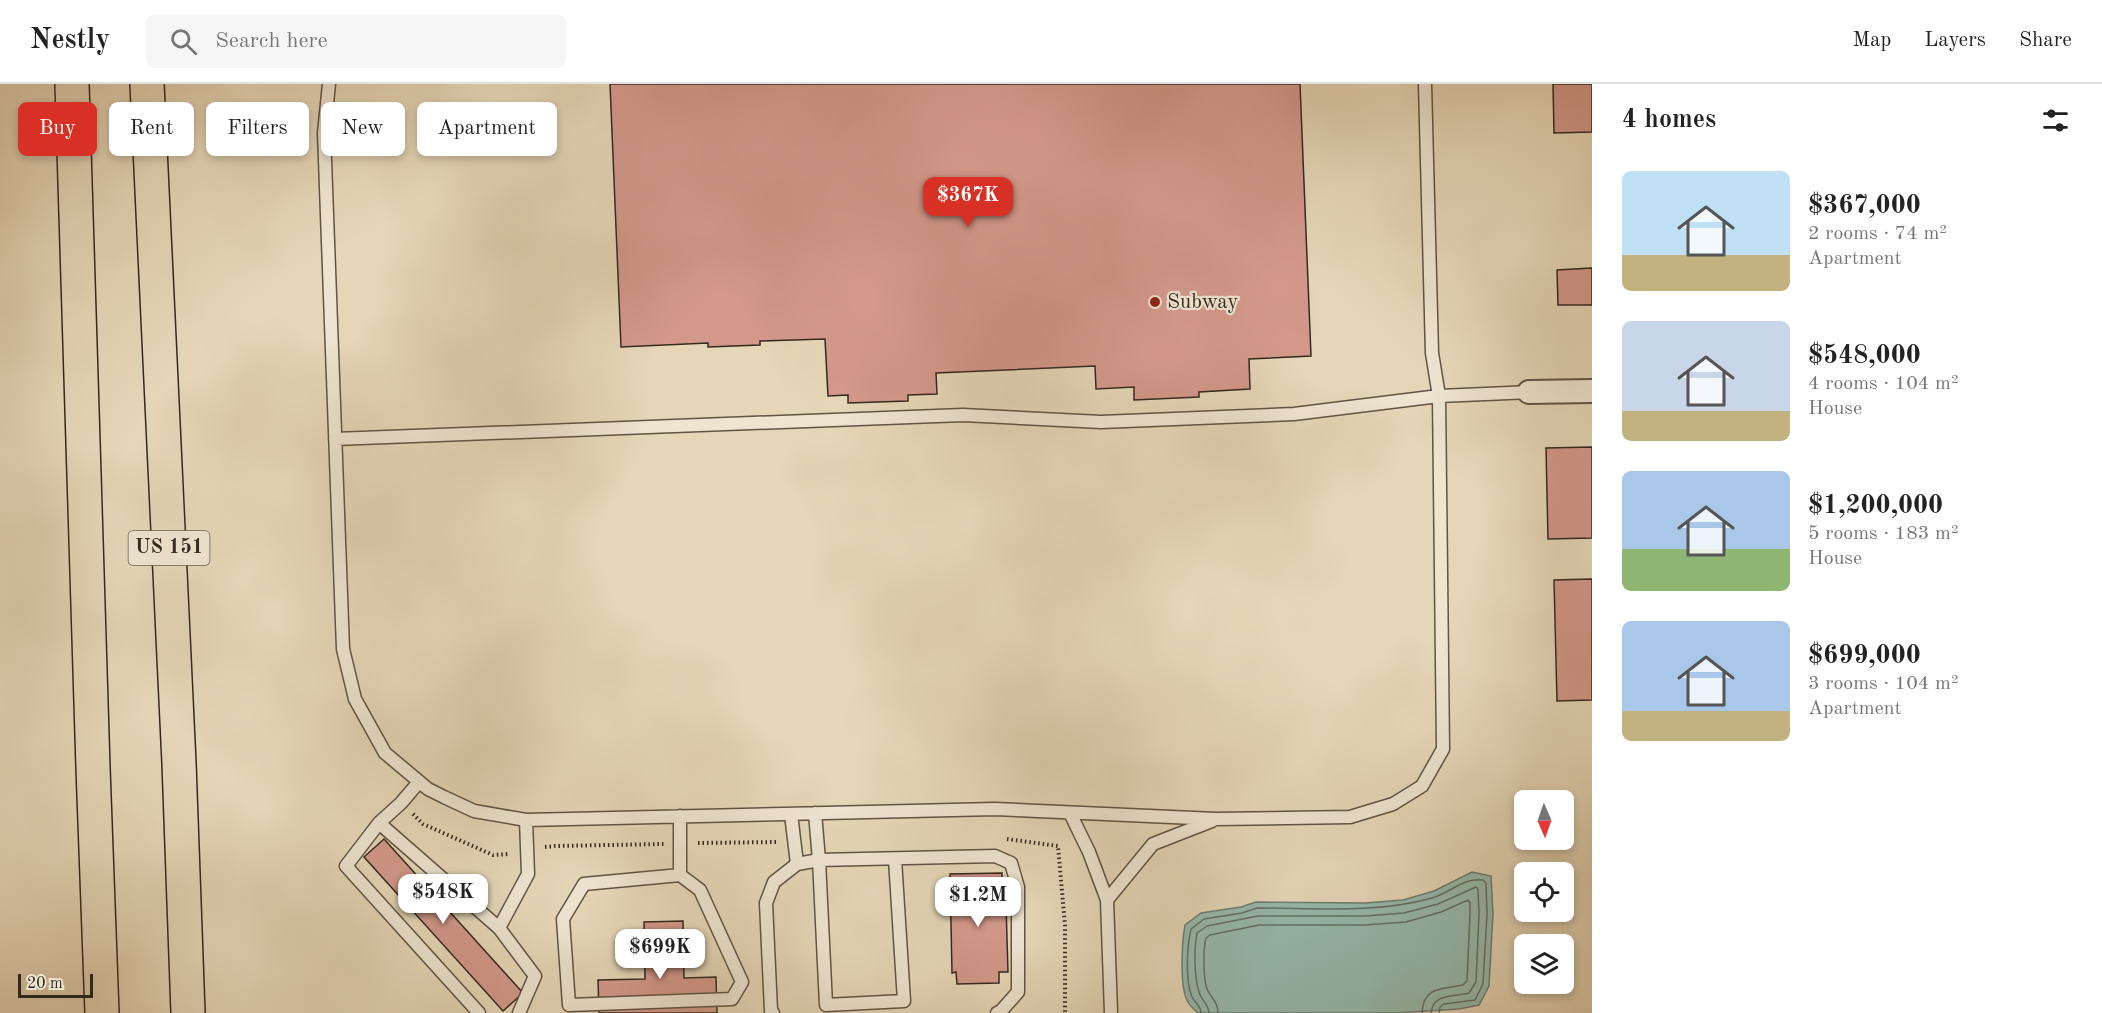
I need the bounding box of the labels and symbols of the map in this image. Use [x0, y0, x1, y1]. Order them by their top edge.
pin: $367K [926, 177, 1010, 228]
place label: Subway [1167, 292, 1238, 313]
marker: Subway [1148, 295, 1162, 309]
road number: US 151 [128, 531, 210, 565]
north arrow [1514, 790, 1574, 850]
pin: $548K [401, 874, 485, 925]
pin: $1.2M [936, 877, 1020, 928]
pin: $699K [618, 929, 702, 980]
scale bar [18, 971, 93, 998]

